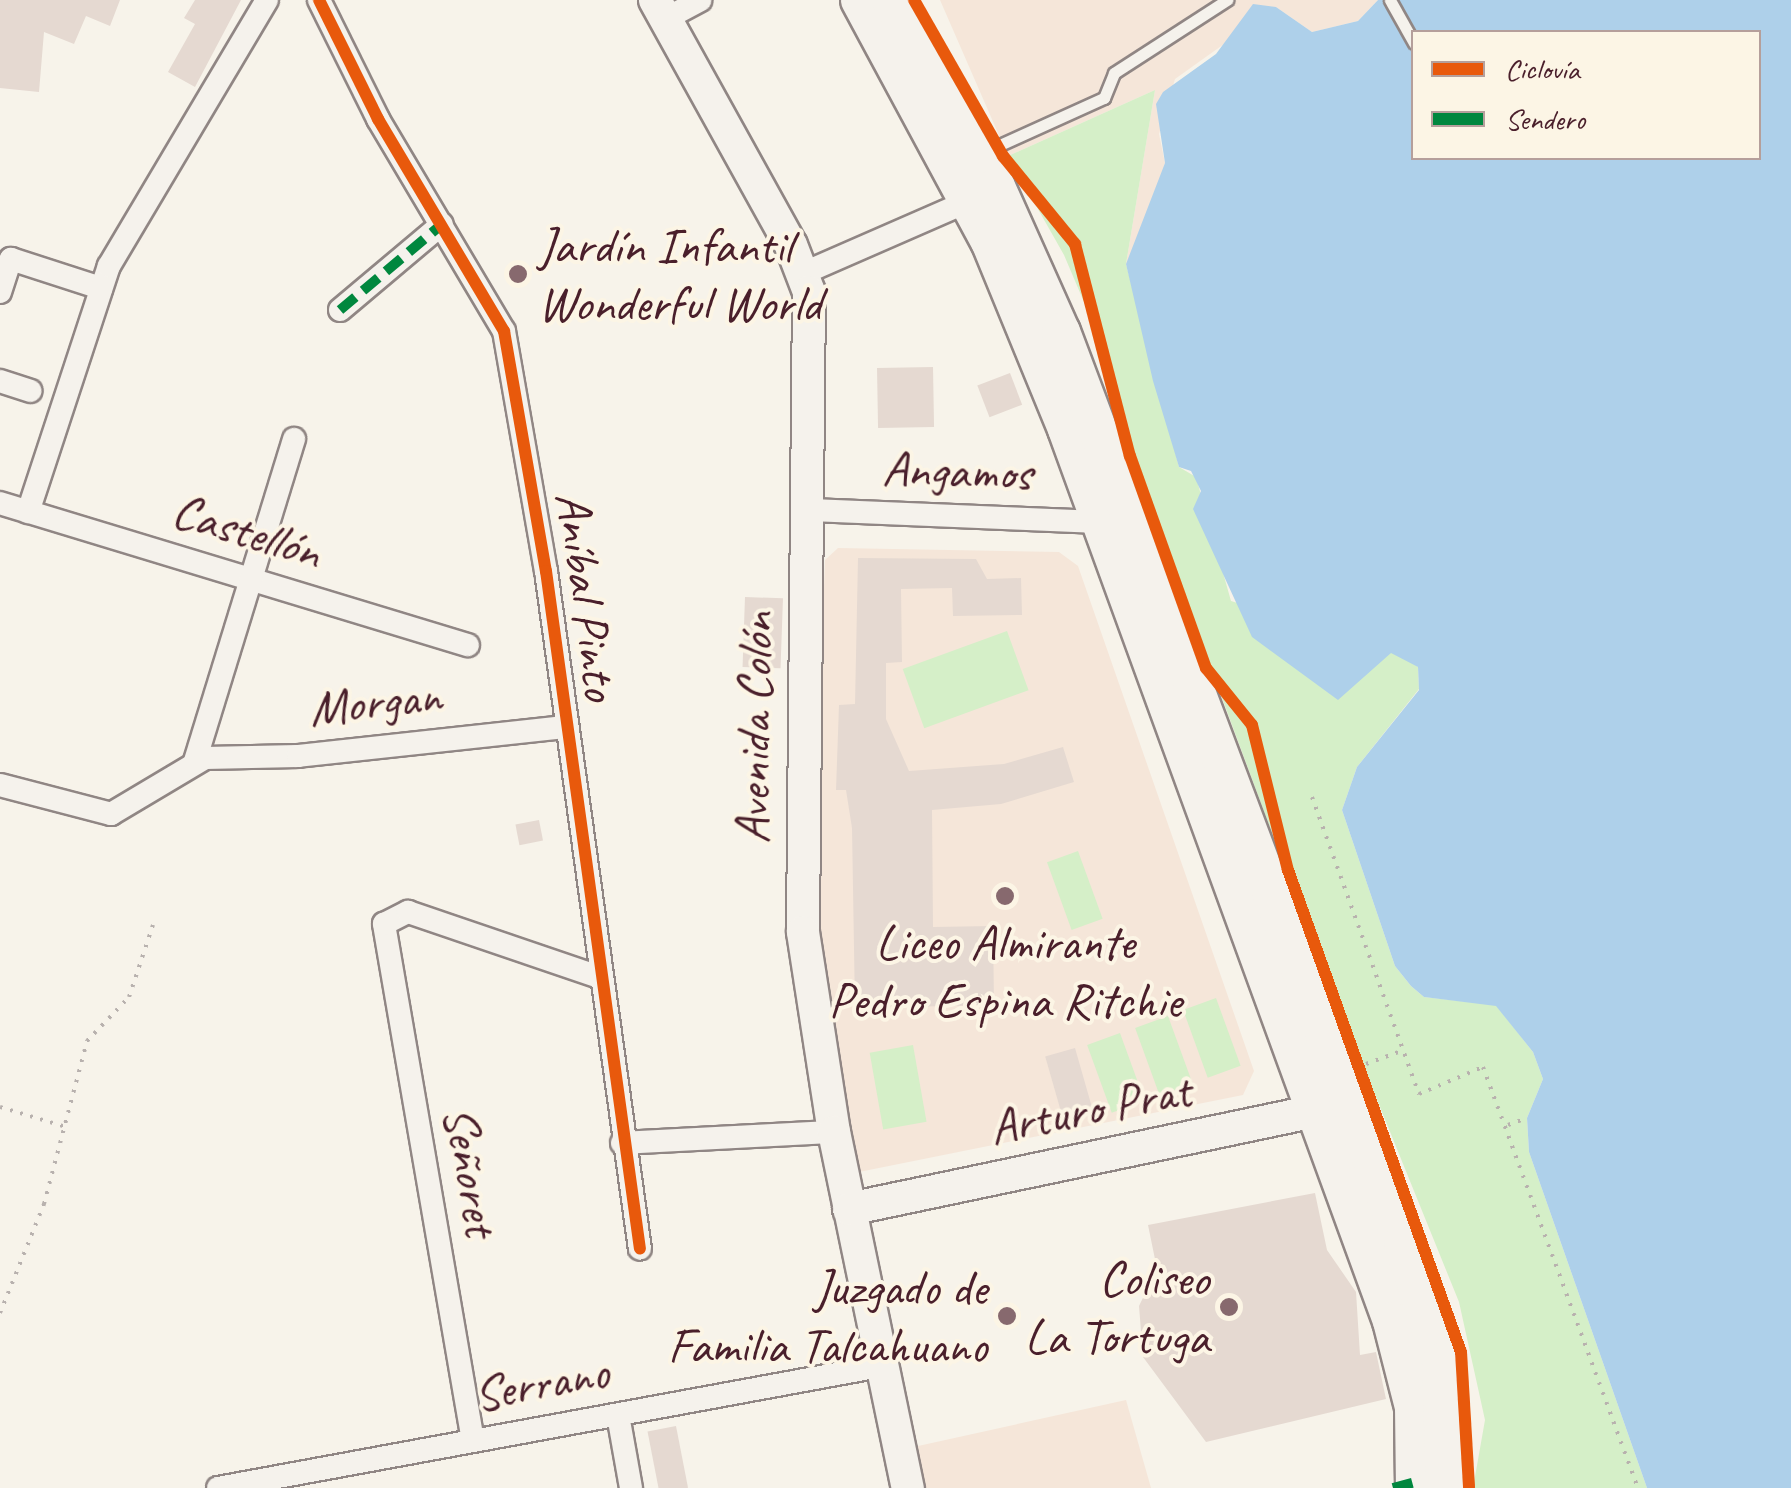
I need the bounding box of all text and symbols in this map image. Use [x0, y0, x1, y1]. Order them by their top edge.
legend [1411, 30, 1761, 160]
text: Ciclovía [1505, 50, 1580, 88]
text: Sendero [1505, 100, 1585, 138]
place label: Jardín Infantil Wonderful World [538, 215, 821, 332]
marker: Jardín Infantil Wonderful World [507, 263, 529, 285]
street label: Angamos [881, 438, 1033, 504]
street label: Castellón [165, 480, 329, 582]
street label: Aníbal Pinto [543, 488, 631, 704]
street label: Avenida Colón [722, 612, 786, 844]
street label: Morgan [306, 665, 444, 739]
marker: Liceo Almirante Pedro Espina Ritchie [994, 885, 1016, 907]
place label: Liceo Almirante Pedro Espina Ritchie [830, 912, 1180, 1030]
street label: Arturo Prat [984, 1060, 1196, 1158]
street label: Señoret [430, 1102, 512, 1240]
place label: Coliseo La Tortuga [1026, 1248, 1209, 1366]
place label: Juzgado de Familia Talcahuano [665, 1257, 987, 1374]
marker: Coliseo La Tortuga [1218, 1296, 1240, 1318]
marker: Juzgado de Familia Talcahuano [996, 1305, 1018, 1327]
street label: Serrano [469, 1342, 613, 1424]

